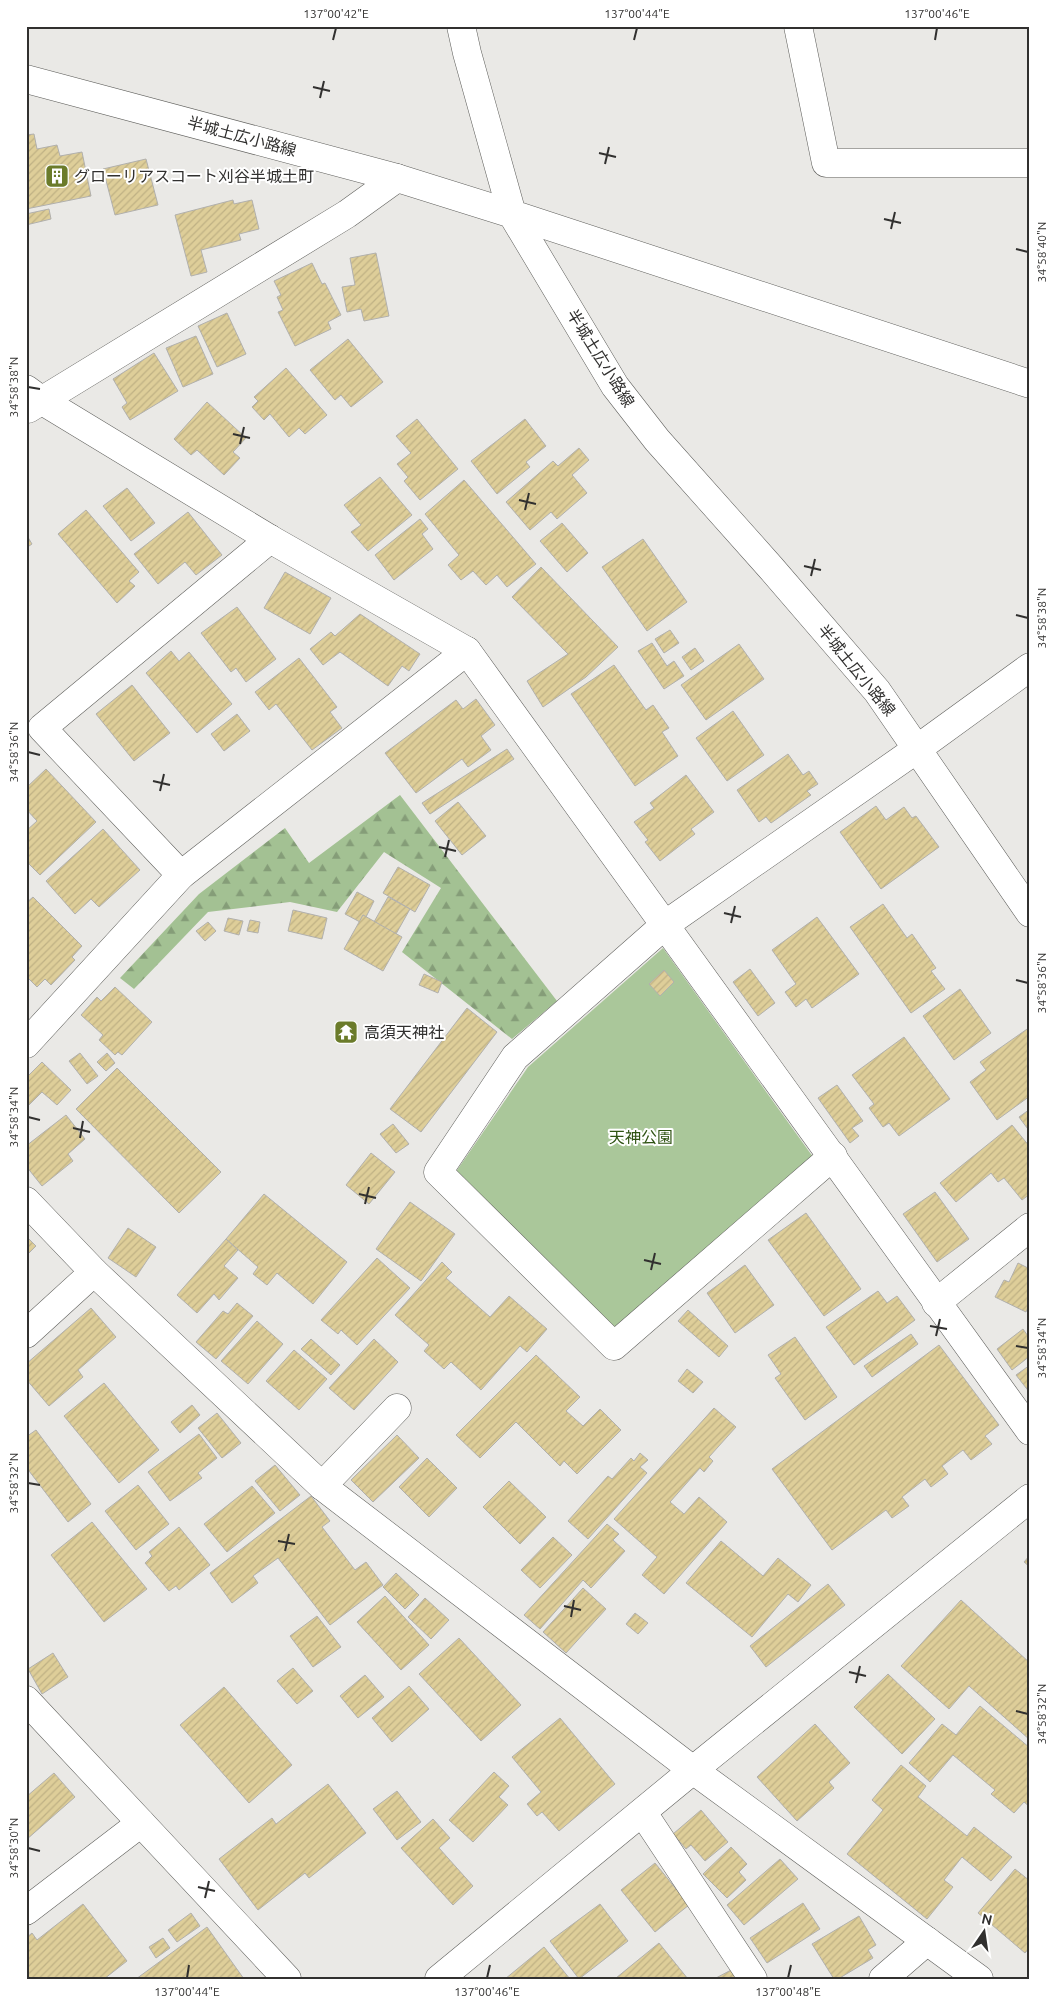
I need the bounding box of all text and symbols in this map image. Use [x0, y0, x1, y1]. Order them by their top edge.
text: 137°00'42"E [303, 7, 369, 20]
text: 137°00'44"E [604, 7, 670, 20]
text: 137°00'46"E [904, 7, 970, 20]
street label: 半城土広小路線 [186, 113, 298, 159]
building icon: グローリアスコート刈谷半城土町 [44, 163, 70, 189]
place label: グローリアスコート刈谷半城土町 [74, 167, 314, 185]
text: 34°58'40"N [1035, 222, 1048, 282]
street label: 半城土広小路線 [564, 306, 638, 410]
text: 34°58'38"N [7, 357, 20, 417]
text: 34°58'38"N [1035, 588, 1048, 648]
street label: 半城土広小路線 [815, 621, 899, 719]
text: 34°58'36"N [7, 722, 20, 782]
text: 34°58'36"N [1035, 953, 1048, 1013]
temple icon: 高須天神社 [333, 1019, 359, 1045]
place label: 高須天神社 [364, 1023, 444, 1041]
text: 34°58'34"N [7, 1087, 20, 1147]
park label: 天神公園 [609, 1128, 673, 1146]
text: 34°58'34"N [1035, 1318, 1048, 1378]
text: 34°58'32"N [7, 1453, 20, 1513]
text: 34°58'32"N [1035, 1684, 1048, 1744]
text: 34°58'30"N [7, 1818, 20, 1878]
north arrow [958, 1908, 1008, 1958]
text: N [980, 1910, 994, 1928]
text: 137°00'44"E [154, 1985, 220, 1998]
text: 137°00'46"E [454, 1985, 520, 1998]
text: 137°00'48"E [755, 1985, 821, 1998]

